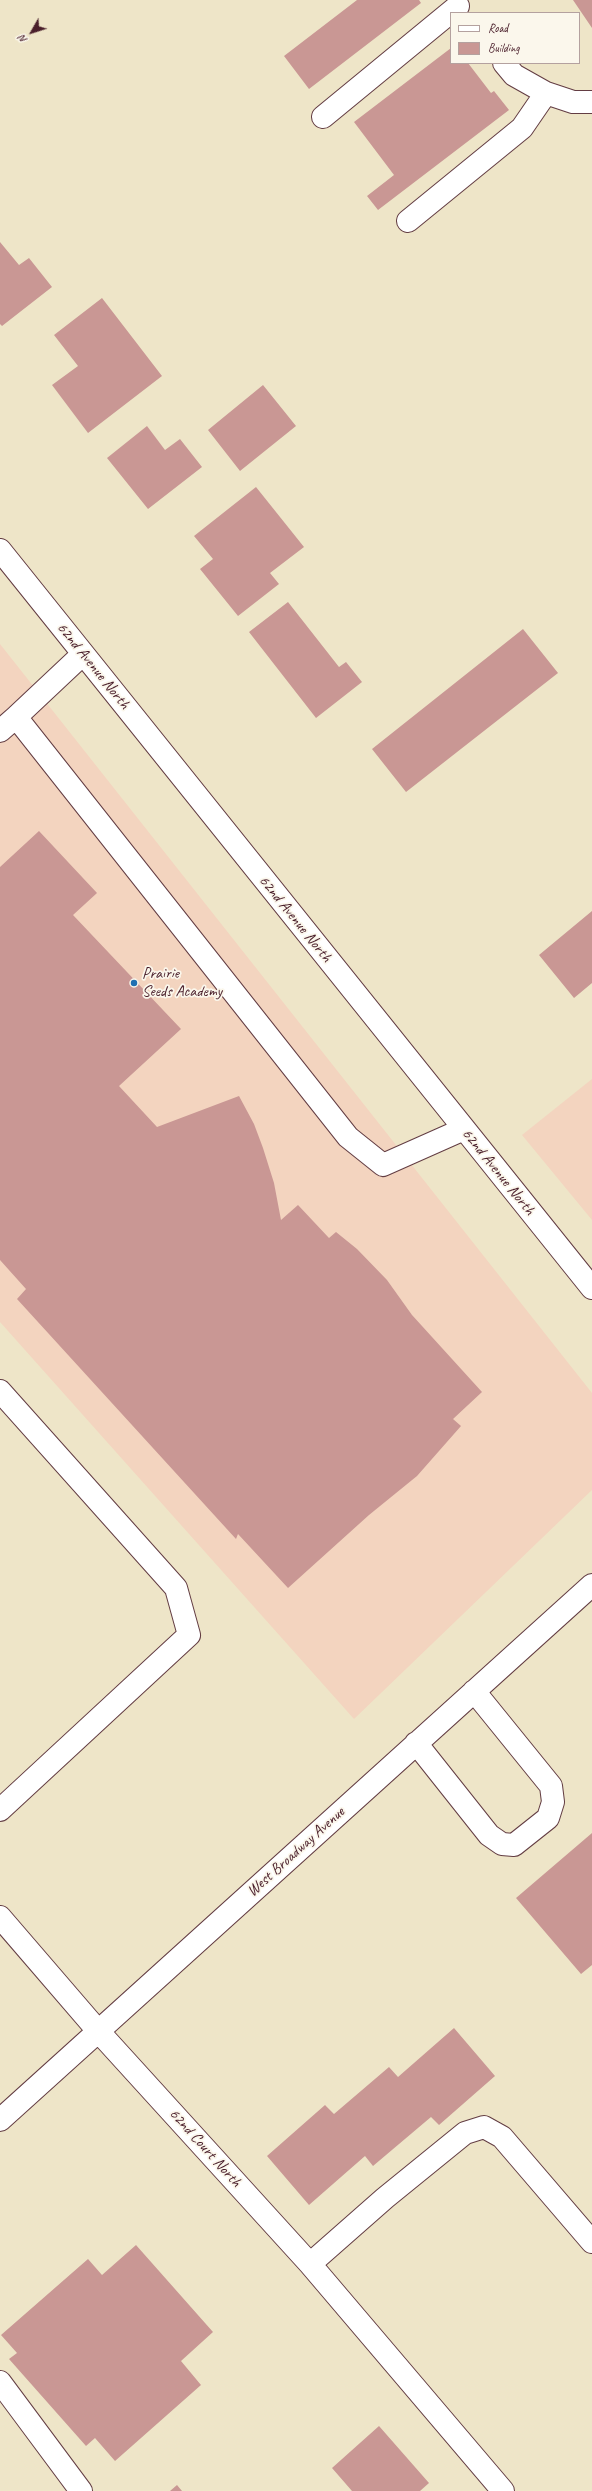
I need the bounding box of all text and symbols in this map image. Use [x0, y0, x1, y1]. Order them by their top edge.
north arrow [12, 12, 52, 52]
legend [450, 12, 580, 64]
text: Road [488, 20, 508, 36]
text: N [15, 32, 30, 47]
text: Building [488, 40, 520, 56]
street label: 62nd Avenue North [52, 619, 134, 713]
street label: 62nd Avenue North [254, 872, 336, 966]
place label: Prairie Seeds Academy [142, 964, 222, 1002]
marker: Prairie Seeds Academy [129, 978, 139, 988]
street label: 62nd Avenue North [457, 1125, 539, 1219]
street label: West Broadway Avenue [243, 1803, 349, 1901]
street label: 62nd Court North [165, 2105, 245, 2191]

